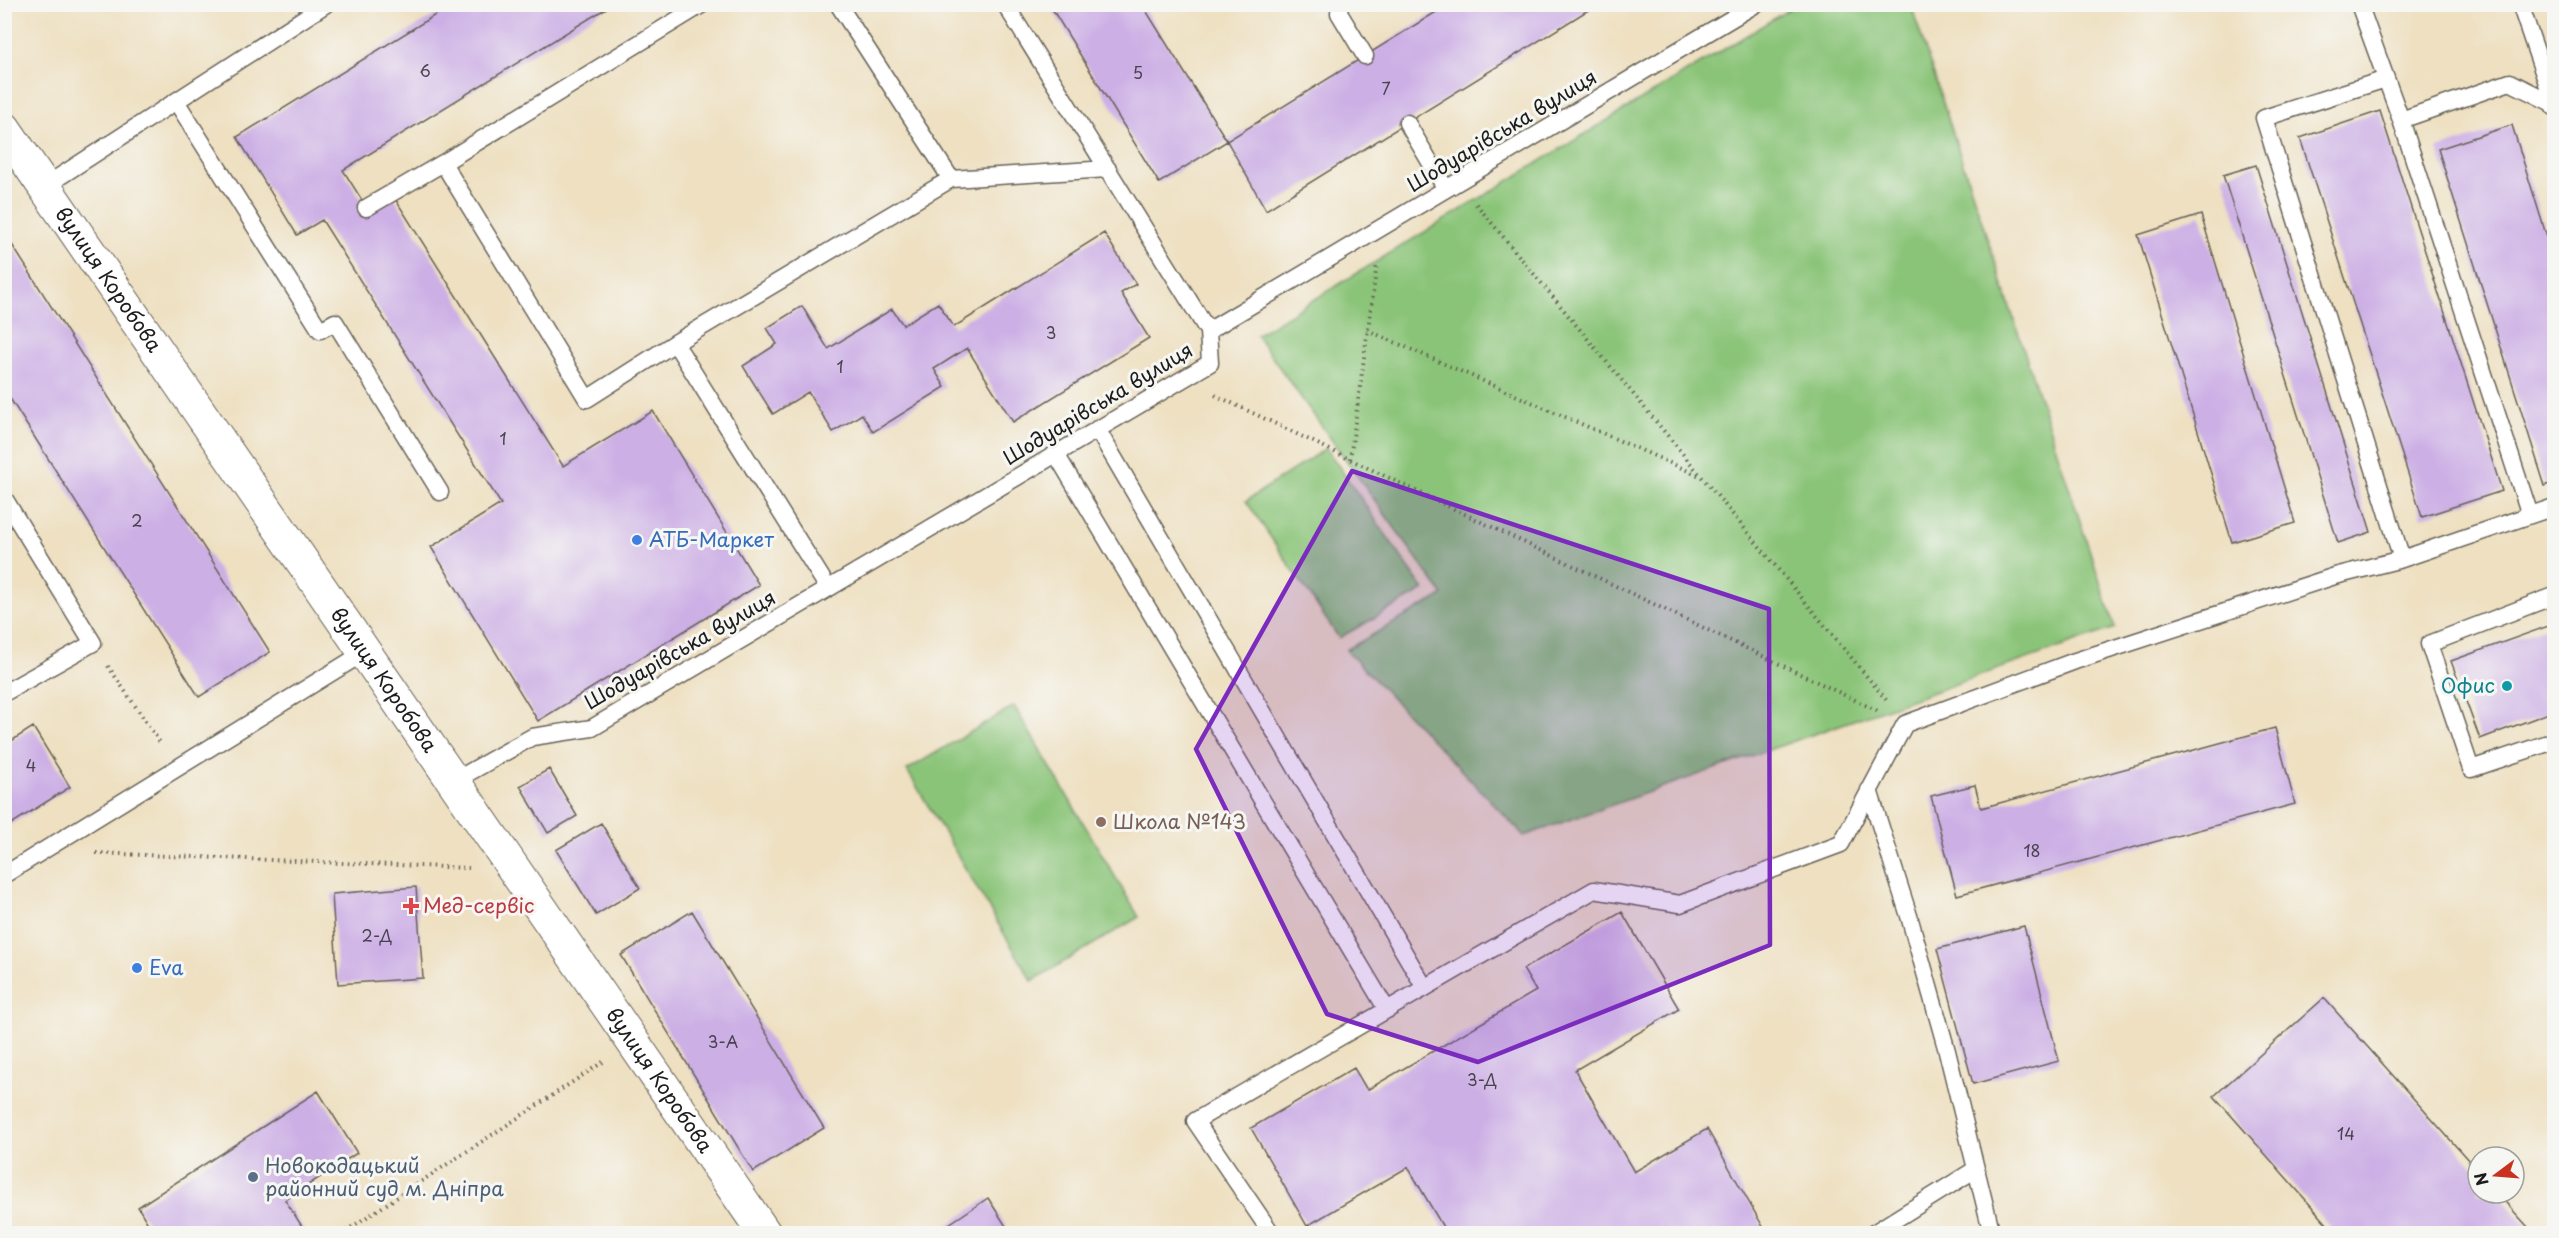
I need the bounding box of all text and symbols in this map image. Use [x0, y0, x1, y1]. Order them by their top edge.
house number: 6 [419, 58, 431, 82]
house number: 5 [1133, 60, 1143, 84]
street label: Шодуарівська вулиця [1401, 62, 1602, 199]
house number: 7 [1381, 76, 1391, 100]
street label: вулиця Коробова [48, 200, 170, 358]
house number: 3 [1046, 320, 1056, 344]
street label: Шодуарівська вулиця [997, 335, 1198, 472]
house number: 1 [836, 354, 844, 378]
house number: 1 [499, 426, 507, 450]
house number: 2 [131, 508, 143, 532]
place label: АТБ-Маркет [649, 524, 774, 554]
marker: АТБ-Маркет [630, 533, 644, 547]
street label: Шодуарівська вулиця [578, 582, 781, 716]
street label: вулиця Коробова [324, 601, 446, 759]
place label: Офис [2441, 670, 2495, 700]
marker: Офис [2500, 679, 2514, 693]
house number: 4 [26, 753, 36, 777]
place label: Школа №143 [1113, 806, 1246, 836]
marker: Школа №143 [1094, 815, 1108, 829]
house number: 18 [2023, 838, 2041, 862]
place label: Мед-сервіс [423, 890, 535, 920]
marker: Мед-сервіс [404, 899, 418, 913]
house number: 2-Д [362, 923, 393, 947]
place label: Eva [149, 952, 184, 982]
marker: Eva [130, 961, 144, 975]
street label: вулиця Коробова [599, 1001, 721, 1159]
house number: 3-А [708, 1029, 738, 1053]
house number: 3-Д [1467, 1067, 1498, 1091]
house number: 14 [2337, 1121, 2355, 1145]
north arrow [2466, 1145, 2526, 1205]
place label: Новокодацький районний суд м. Дніпра [265, 1150, 504, 1203]
marker: Новокодацький районний суд м. Дніпра [246, 1170, 260, 1184]
text: N [2467, 1170, 2494, 1189]

